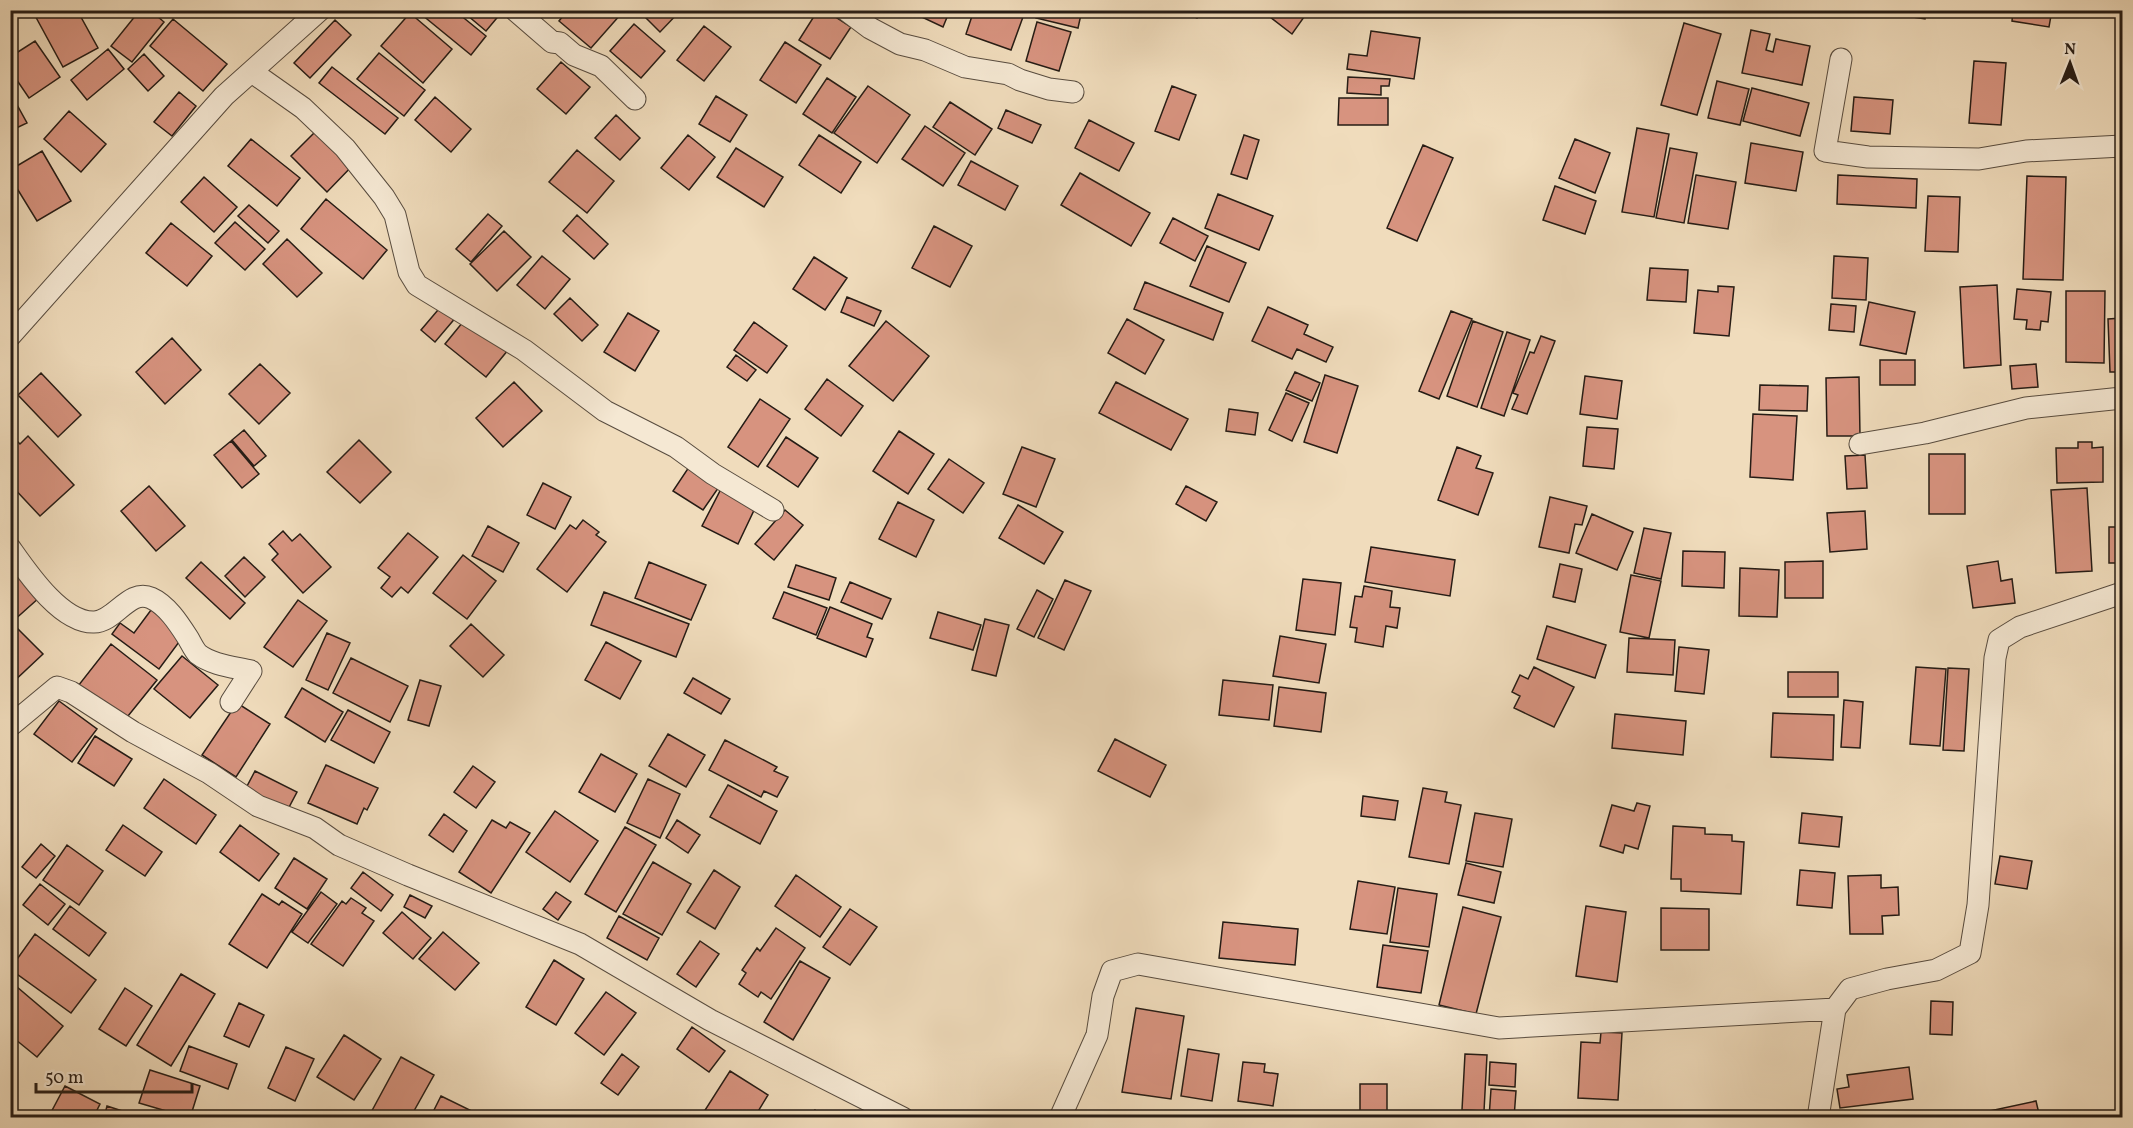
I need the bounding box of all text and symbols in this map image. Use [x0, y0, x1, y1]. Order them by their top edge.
north arrow [2040, 33, 2100, 93]
text: N [2064, 39, 2077, 61]
scale bar [36, 1056, 192, 1094]
text: 50 m [45, 1066, 84, 1091]

